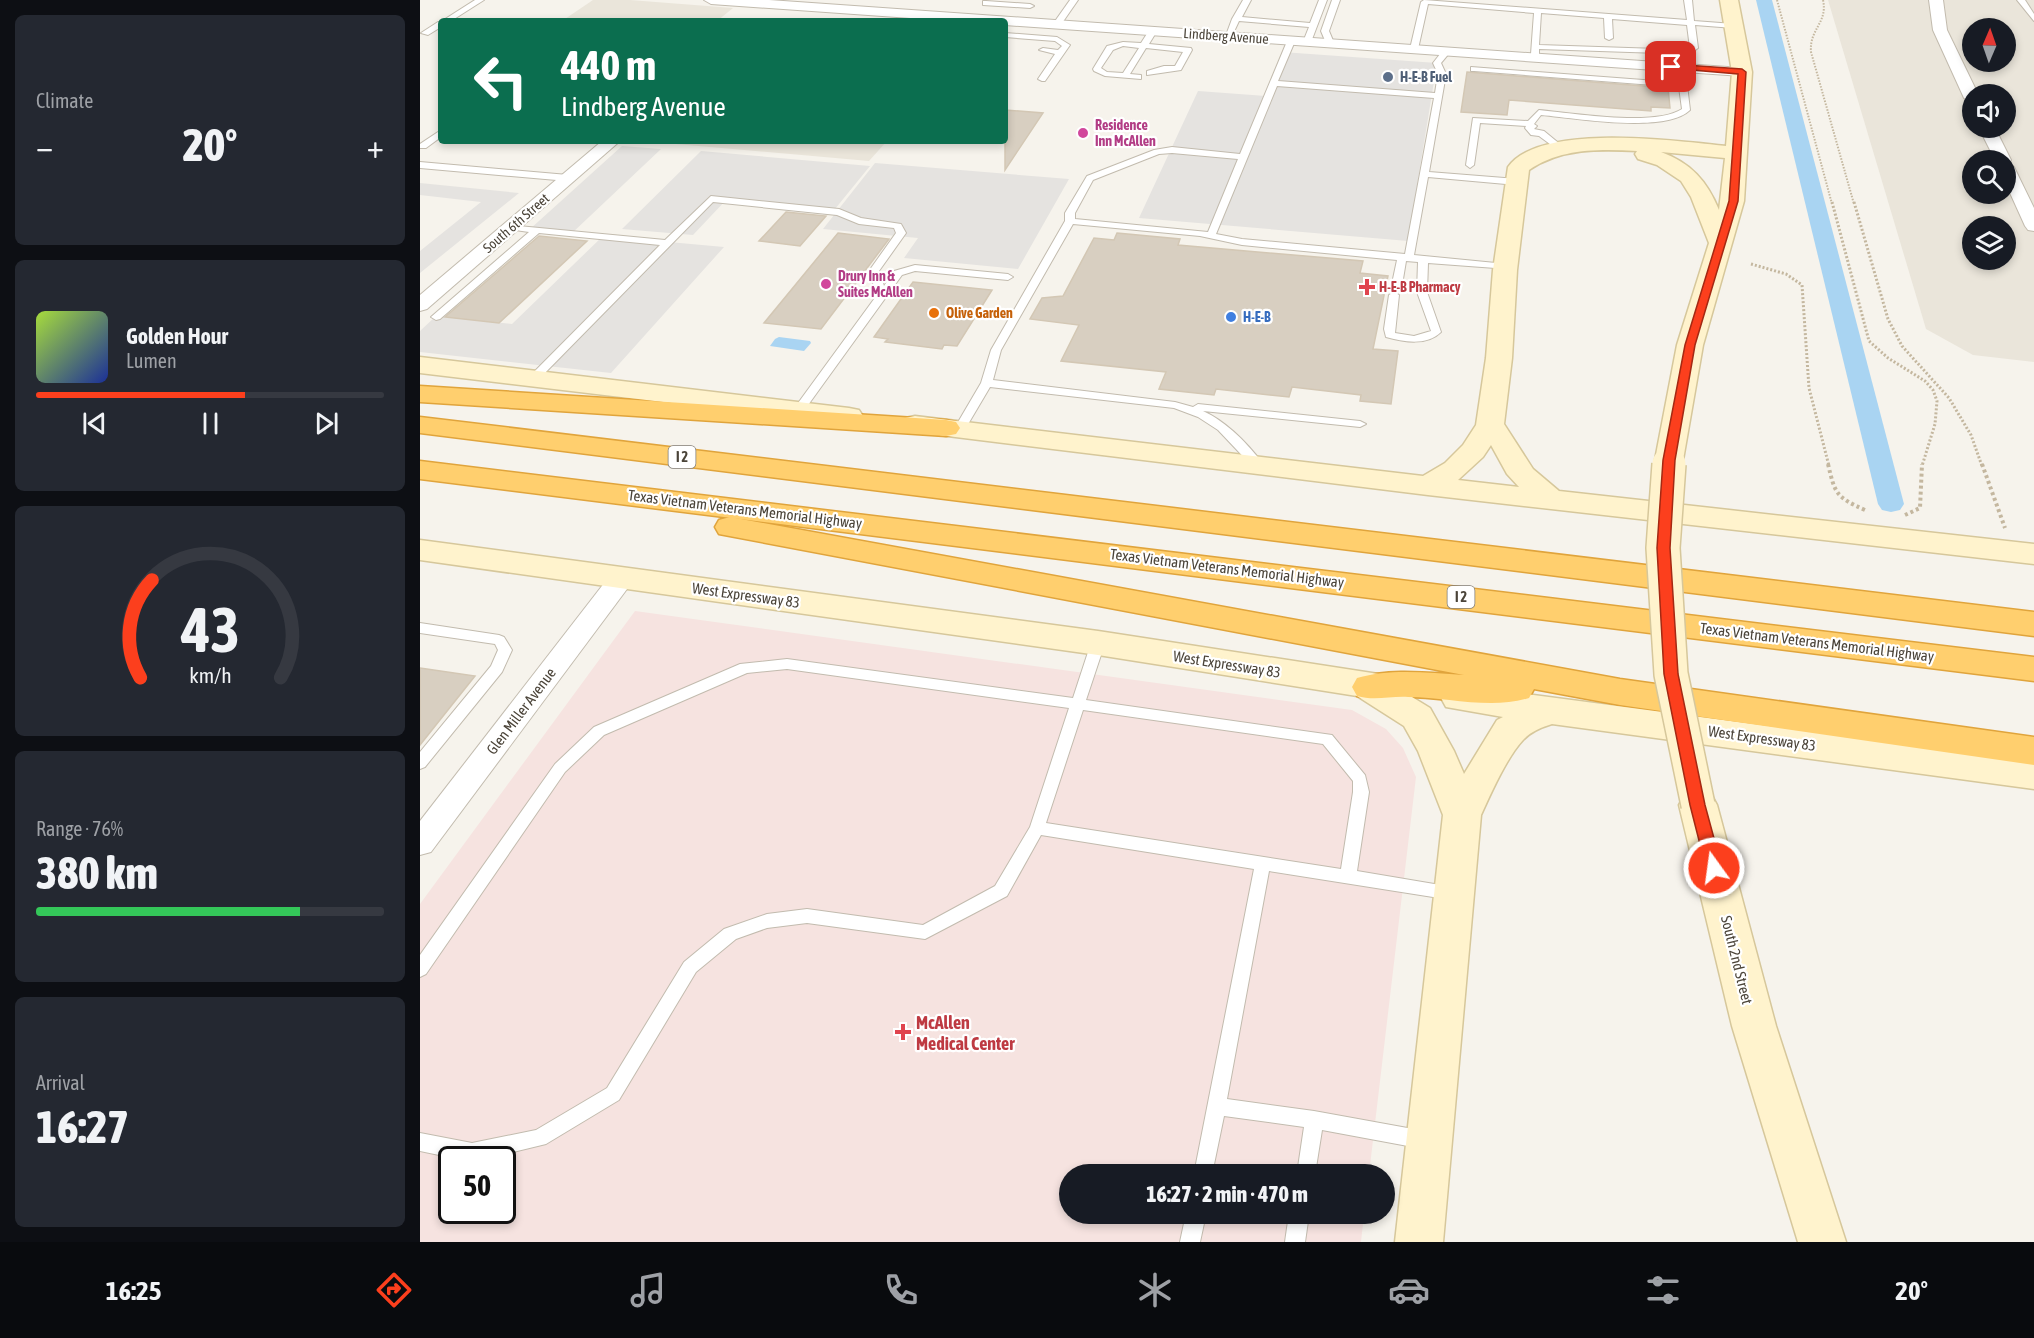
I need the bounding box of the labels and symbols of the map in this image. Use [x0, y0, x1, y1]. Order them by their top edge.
north arrow [1962, 18, 2016, 72]
street label: Lindberg Avenue [1183, 25, 1269, 47]
pin [1645, 41, 1696, 92]
place label: H-E-B Fuel [1400, 69, 1452, 85]
marker: H-E-B Fuel [1381, 70, 1395, 84]
place label: Residence Inn McAllen [1095, 117, 1156, 149]
marker: Residence Inn McAllen [1076, 126, 1090, 140]
street label: South 6th Street [480, 190, 552, 256]
place label: Drury Inn & Suites McAllen [838, 268, 913, 300]
marker: Drury Inn & Suites McAllen [819, 277, 833, 291]
place label: H-E-B Pharmacy [1379, 279, 1461, 295]
marker: H-E-B Pharmacy [1360, 280, 1374, 294]
place label: Olive Garden [946, 305, 1013, 321]
marker: Olive Garden [927, 306, 941, 320]
place label: H-E-B [1243, 309, 1271, 325]
marker: H-E-B [1224, 310, 1238, 324]
road number: I 2 [668, 446, 696, 468]
street label: Texas Vietnam Veterans Memorial Highway [627, 486, 863, 532]
street label: Texas Vietnam Veterans Memorial Highway [1109, 545, 1345, 591]
street label: West Expressway 83 [691, 579, 801, 611]
road number: I 2 [1448, 586, 1474, 608]
street label: Texas Vietnam Veterans Memorial Highway [1699, 619, 1935, 665]
street label: West Expressway 83 [1172, 647, 1282, 681]
street label: Glen Miller Avenue [483, 664, 559, 758]
street label: West Expressway 83 [1707, 722, 1817, 754]
position arrow [1682, 836, 1746, 900]
street label: South 2nd Street [1718, 914, 1756, 1006]
place label: McAllen Medical Center [916, 1012, 1015, 1054]
marker: McAllen Medical Center [894, 1023, 912, 1041]
speed limit sign: 50 [438, 1146, 516, 1224]

